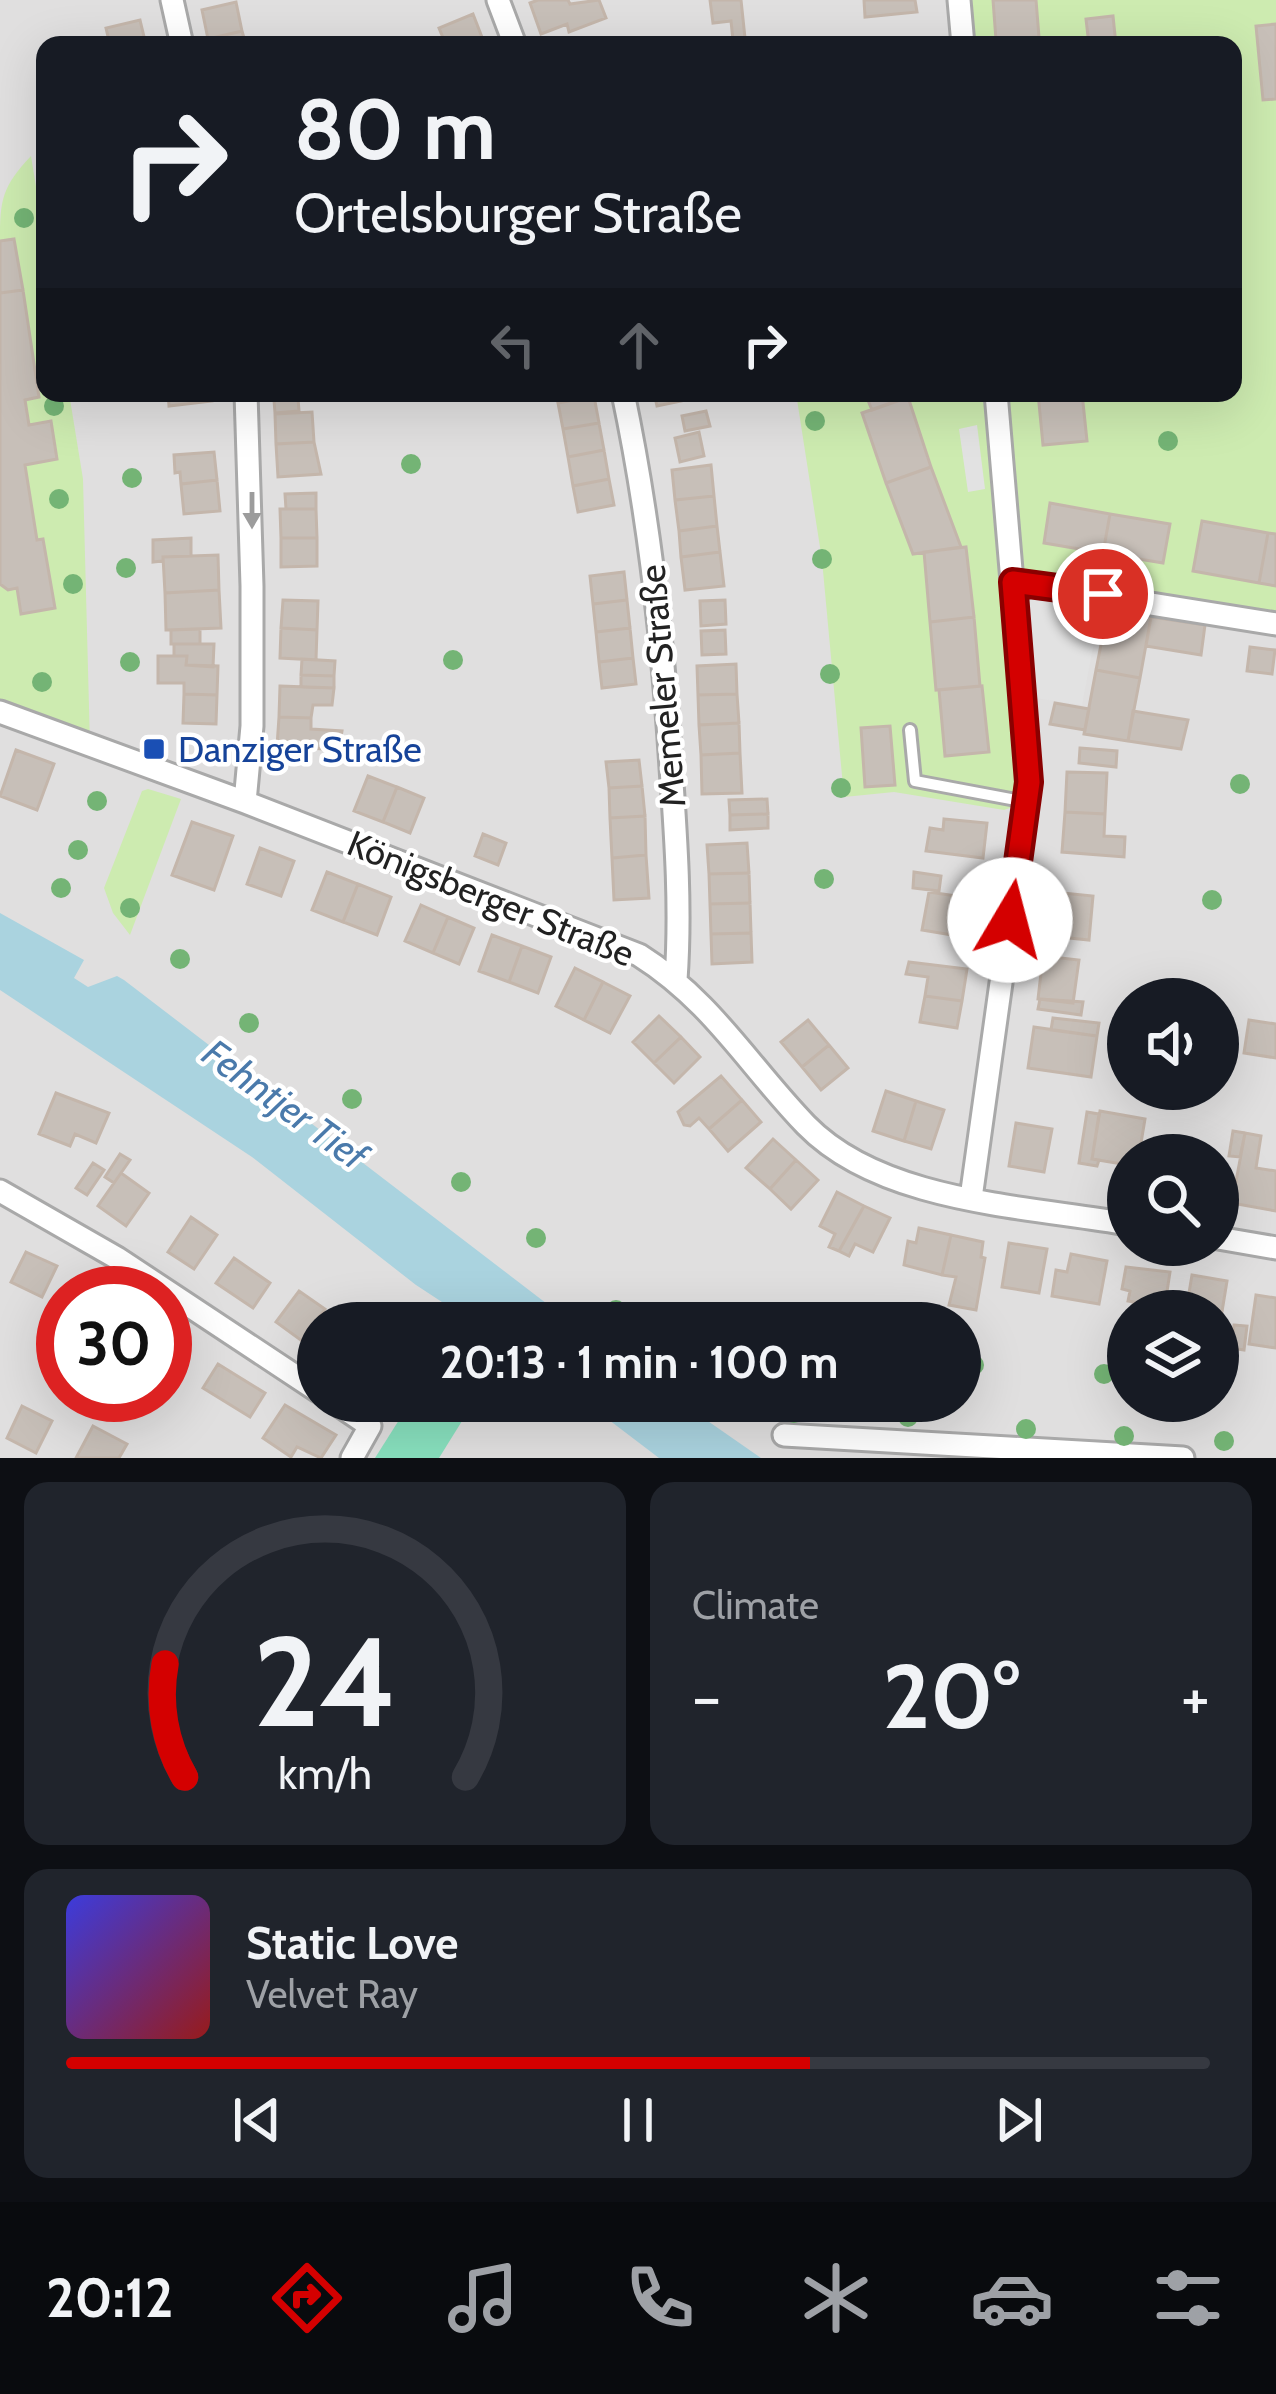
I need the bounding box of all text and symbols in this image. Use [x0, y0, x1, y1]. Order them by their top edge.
text: 80 m [294, 78, 496, 180]
icon: right [96, 84, 252, 240]
text: Ortelsburger Straße [294, 180, 742, 246]
icon: left [480, 312, 546, 378]
icon: ahead [606, 312, 672, 378]
icon: right [732, 312, 798, 378]
one-way arrow [242, 492, 262, 530]
pin [1052, 543, 1154, 645]
icon: arrive [1070, 561, 1136, 627]
street label: Memeler Straße [629, 563, 695, 809]
place label: Danziger Straße [178, 727, 422, 771]
marker: Danziger Straße [141, 736, 167, 762]
street label: Königsberger Straße [341, 820, 641, 976]
position arrow [947, 857, 1073, 983]
map controls [1107, 978, 1239, 1422]
button: sound [1107, 978, 1239, 1110]
water label: Fehntjer Tief [193, 1028, 379, 1182]
button: search [1107, 1134, 1239, 1266]
speed limit sign: 30 [36, 1266, 192, 1422]
button: layers [1107, 1290, 1239, 1422]
text: 20:13 · 1 min · 100 m [440, 1335, 838, 1389]
text: Climate [692, 1581, 819, 1629]
text: 24 [253, 1606, 397, 1757]
text: 20° [882, 1641, 1020, 1751]
text: − [692, 1656, 721, 1737]
text: + [1181, 1656, 1210, 1737]
text: km/h [278, 1747, 372, 1799]
text: Static Love [246, 1916, 459, 1970]
text: Velvet Ray [246, 1970, 418, 2018]
icon: previous [224, 2087, 290, 2153]
icon: pause [605, 2087, 671, 2153]
icon: next [986, 2087, 1052, 2153]
icon: directions [265, 2256, 349, 2340]
icon: music [441, 2256, 525, 2340]
icon: phone [618, 2256, 702, 2340]
icon: climate [794, 2256, 878, 2340]
icon: car [970, 2256, 1054, 2340]
icon: filters [1146, 2256, 1230, 2340]
text: 20:12 [46, 2265, 173, 2331]

